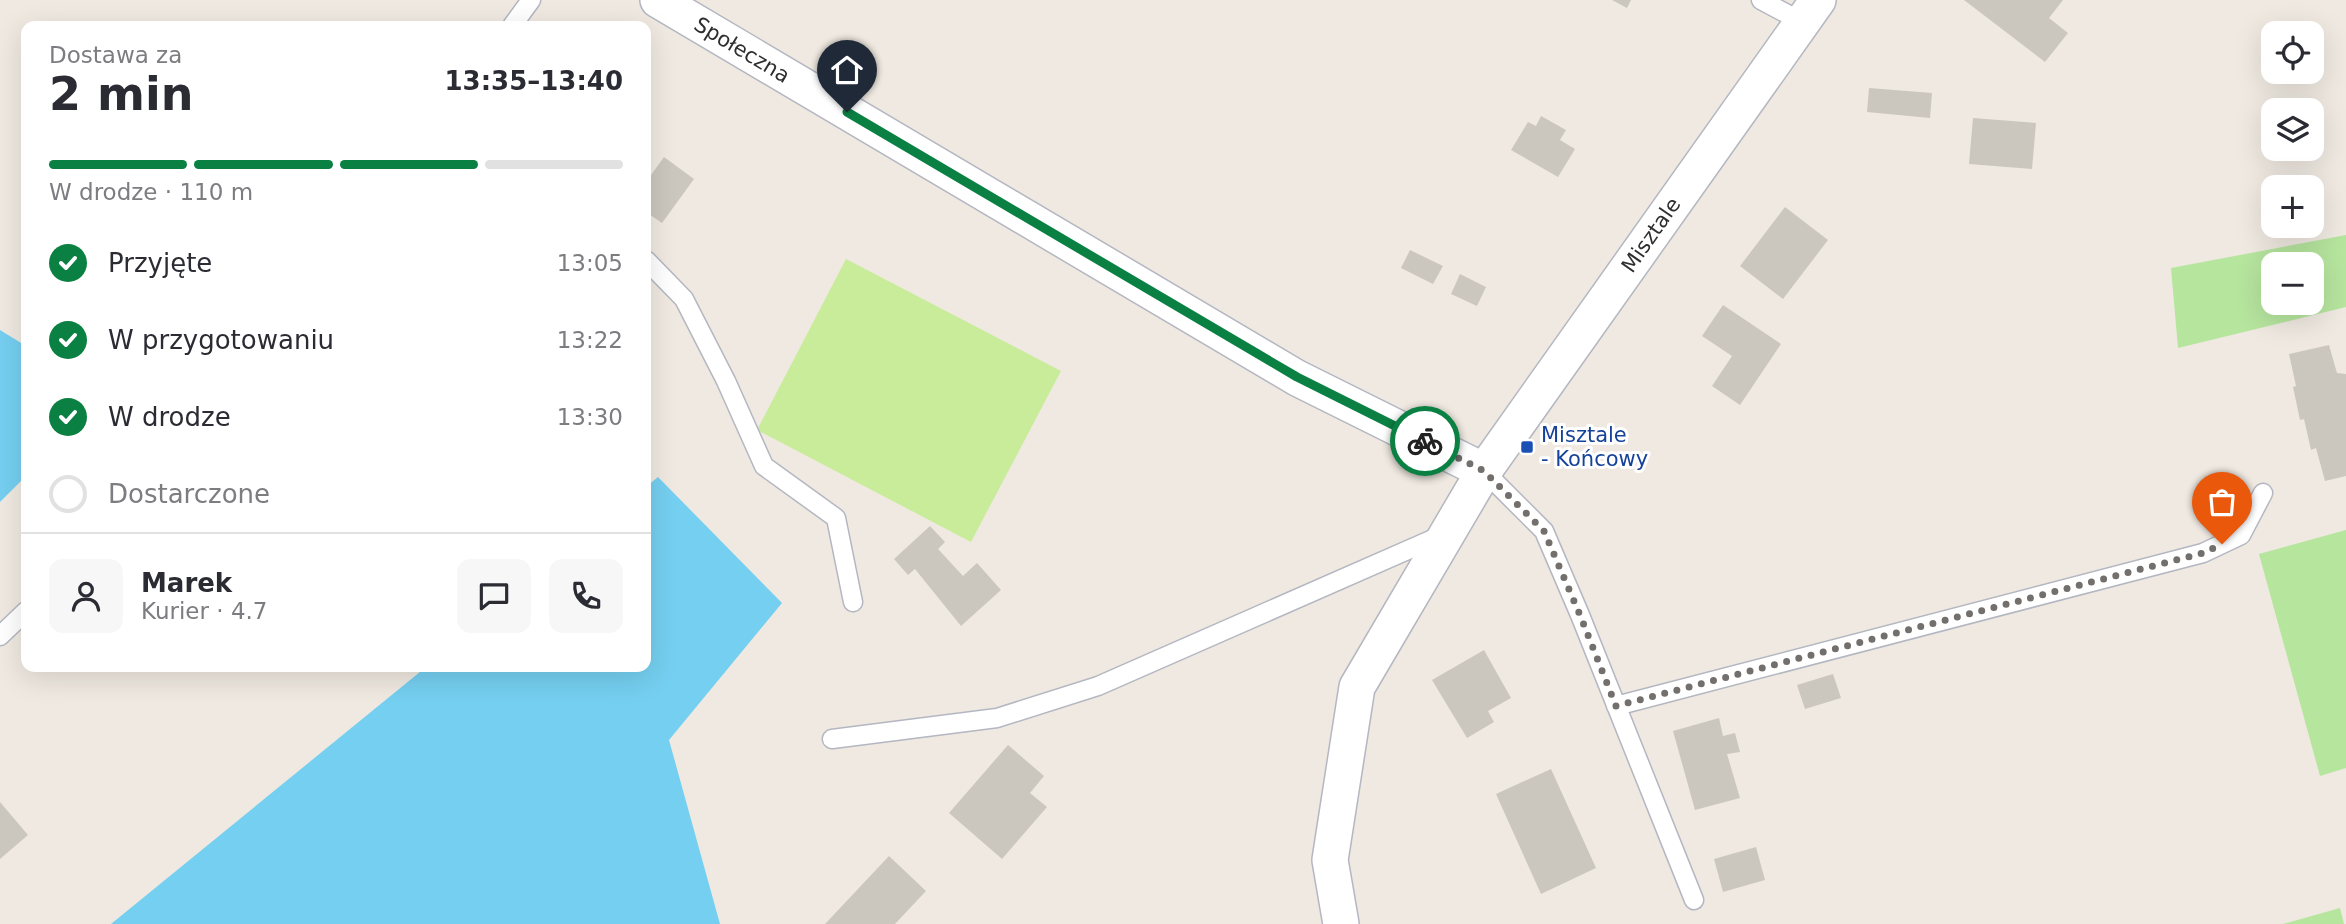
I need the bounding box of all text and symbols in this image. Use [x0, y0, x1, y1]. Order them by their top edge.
street label: Społeczna [690, 12, 794, 88]
map controls [2261, 21, 2324, 315]
button: locate [2261, 21, 2324, 84]
pin [817, 40, 877, 112]
text: Dostawa za [49, 42, 182, 68]
icon: home [828, 51, 866, 89]
text: 13:35–13:40 [444, 66, 623, 96]
text: 2 min [49, 67, 193, 121]
button: layers [2261, 98, 2324, 161]
button: + [2261, 175, 2324, 238]
text: W drodze · 110 m [49, 179, 253, 205]
street label: Misztale [1617, 193, 1685, 277]
icon: check [49, 244, 87, 282]
text: Przyjęte [108, 248, 212, 278]
text: 13:05 [557, 250, 623, 276]
button: − [2261, 252, 2324, 315]
icon: check [49, 321, 87, 359]
text: W przygotowaniu [108, 325, 334, 355]
text: 13:22 [557, 327, 623, 353]
icon: check [49, 398, 87, 436]
text: W drodze [108, 402, 231, 432]
text: 13:30 [557, 404, 623, 430]
courier [1390, 406, 1460, 476]
icon: bike [1406, 422, 1444, 460]
place label: Misztale - Końcowy [1541, 423, 1648, 471]
marker: Misztale - Końcowy [1519, 439, 1535, 455]
pin [2192, 472, 2252, 544]
text: Dostarczone [108, 479, 270, 509]
icon: bag [2203, 483, 2241, 521]
button: person [49, 559, 123, 633]
button: chat [457, 559, 531, 633]
button: phone [549, 559, 623, 633]
text: Marek [141, 568, 232, 598]
text: Kurier · 4.7 [141, 598, 267, 624]

